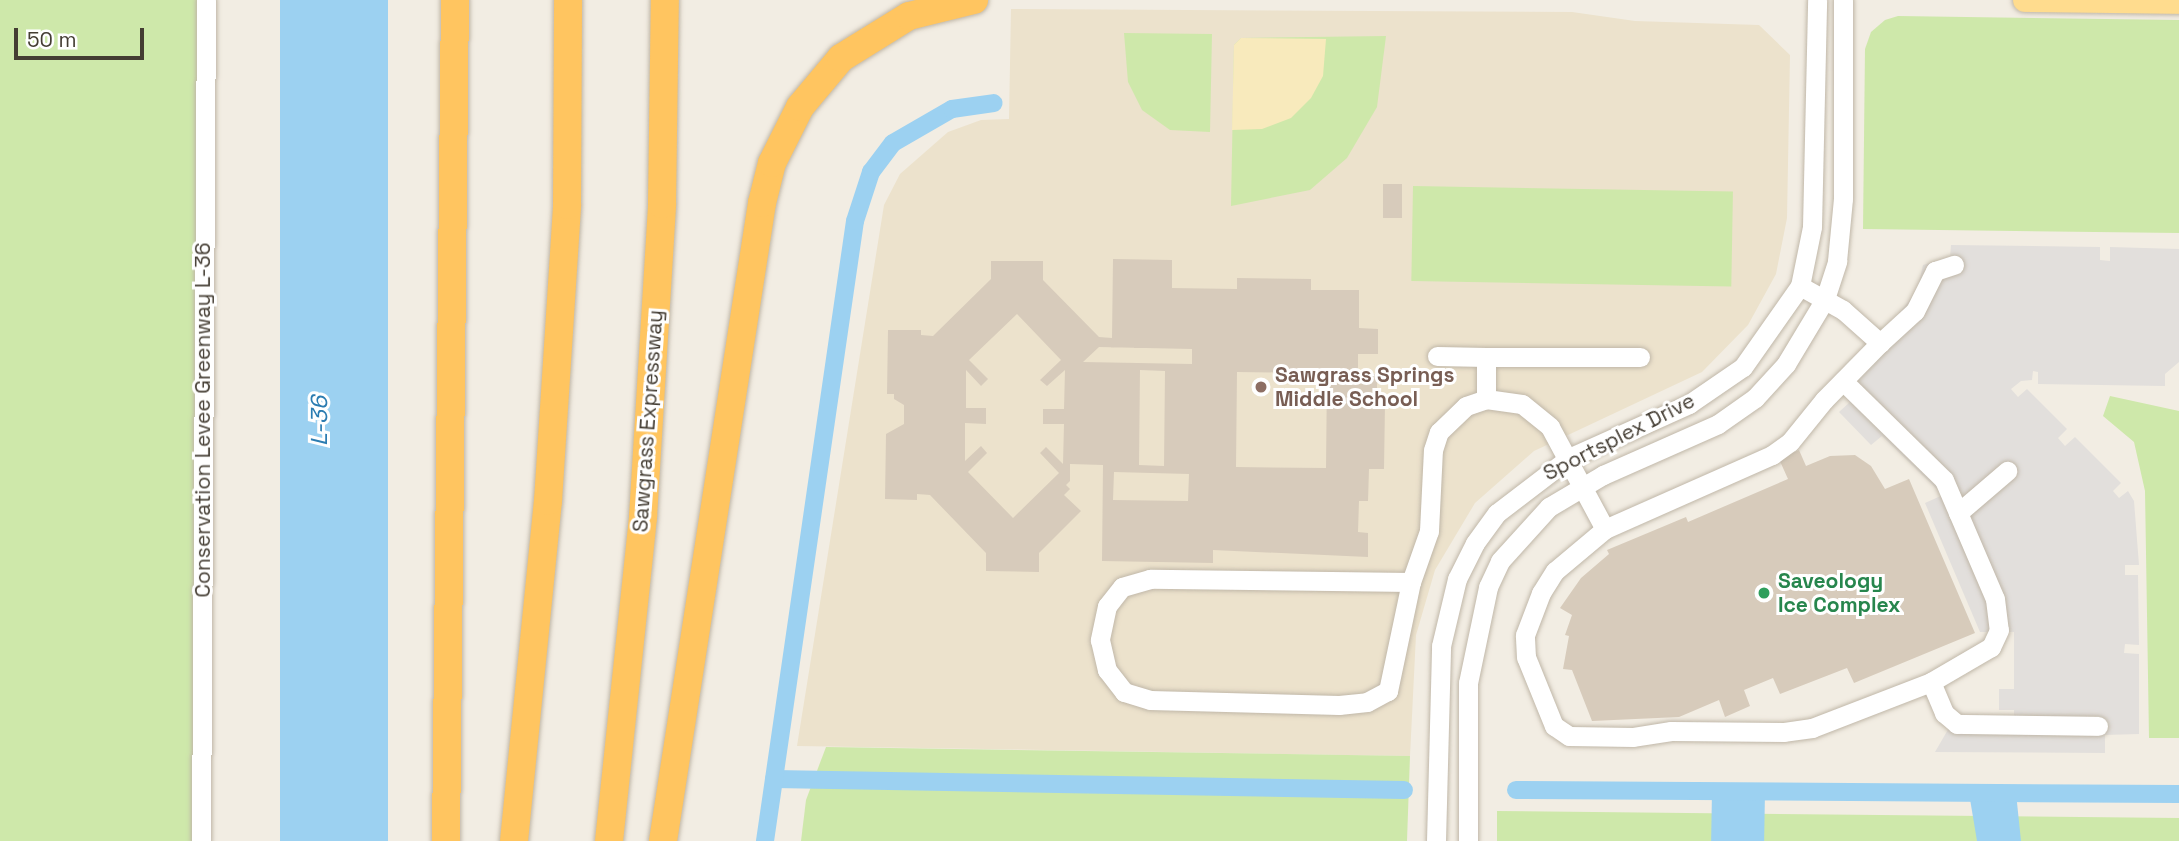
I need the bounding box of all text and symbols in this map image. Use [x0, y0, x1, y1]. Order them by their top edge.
scale bar [18, 14, 147, 58]
text: 50 m [27, 26, 77, 53]
street label: Conservation Levee Greenway L-36 [190, 242, 216, 598]
street label: Sawgrass Expressway [628, 309, 668, 533]
place label: Sawgrass Springs Middle School [1275, 362, 1454, 412]
marker: Sawgrass Springs Middle School [1253, 379, 1269, 395]
street label: Sportsplex Drive [1539, 388, 1699, 486]
water label: L-36 [305, 396, 333, 446]
place label: Saveology Ice Complex [1778, 568, 1900, 618]
marker: Saveology Ice Complex [1756, 585, 1772, 601]

